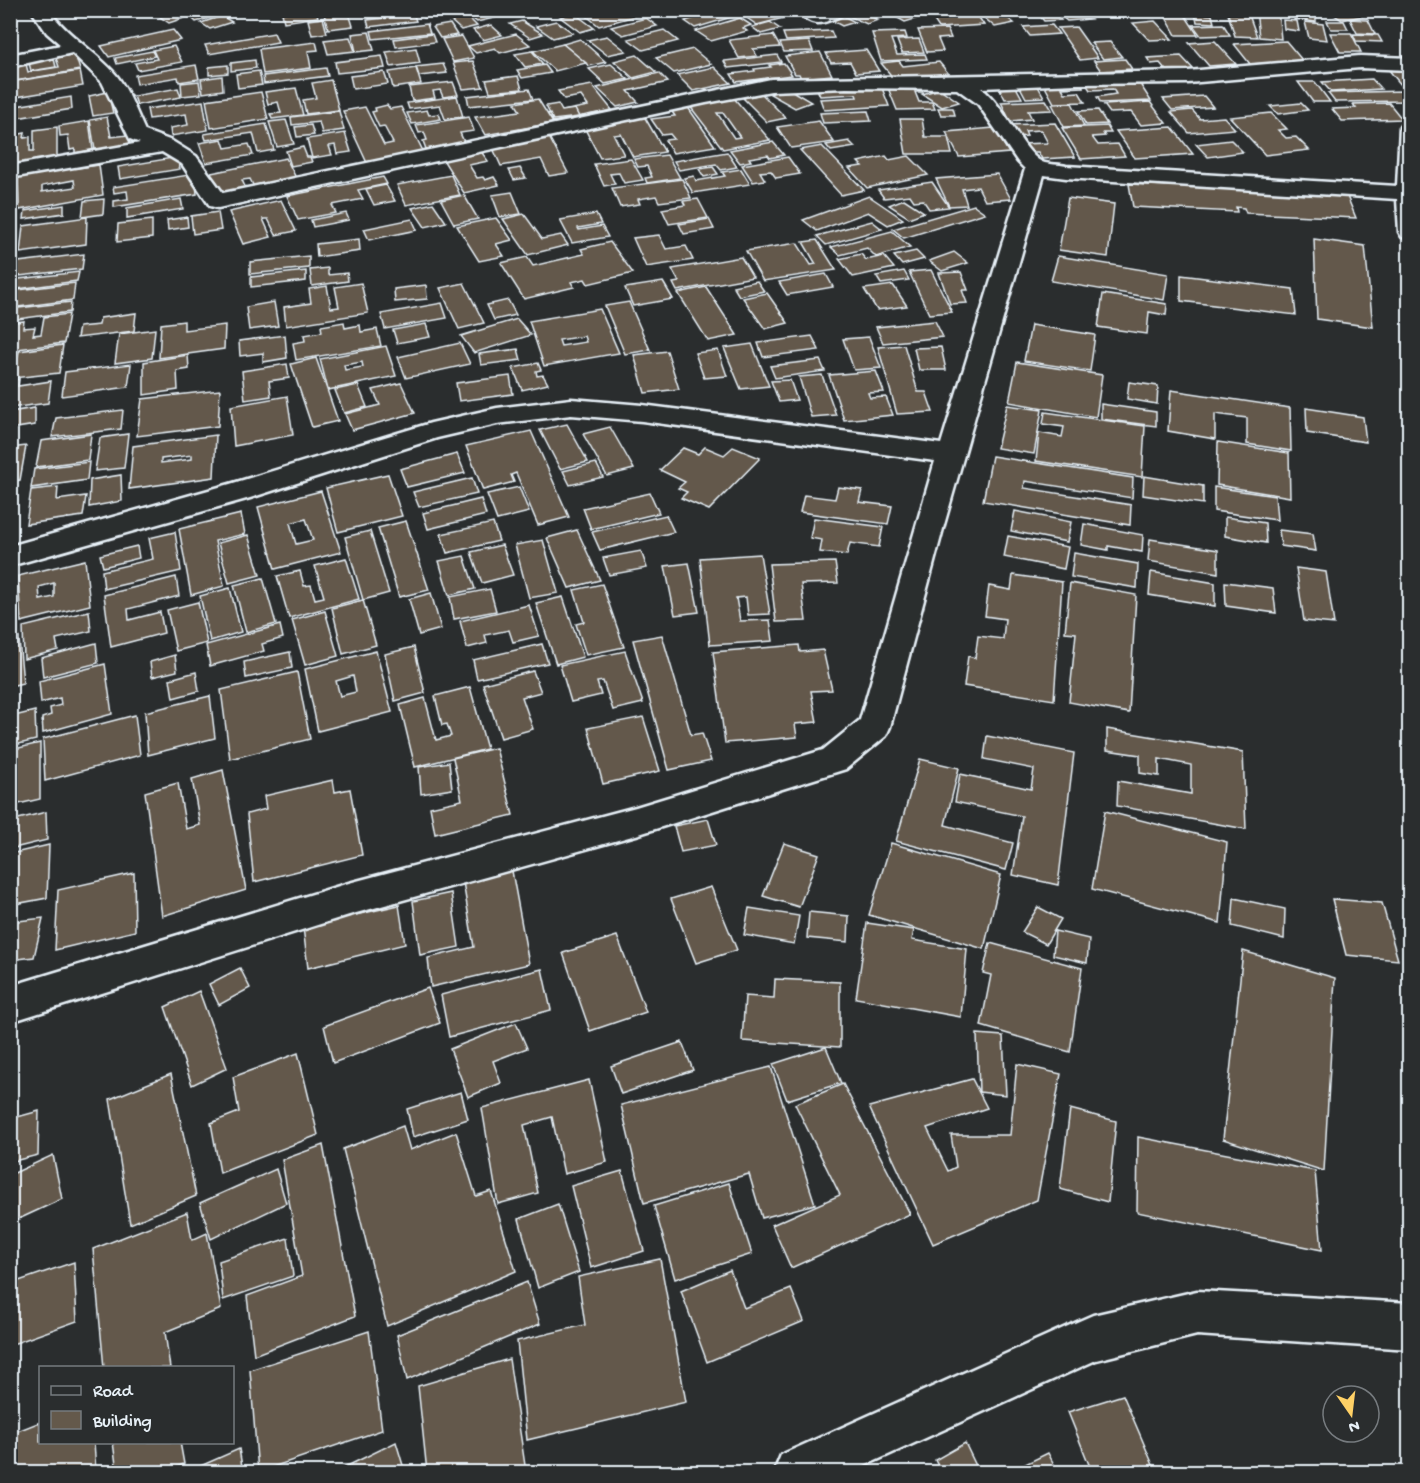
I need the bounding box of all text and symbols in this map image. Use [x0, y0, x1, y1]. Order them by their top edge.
legend [39, 1366, 234, 1444]
text: Road [93, 1382, 134, 1403]
north arrow [1321, 1384, 1381, 1444]
text: Building [92, 1412, 152, 1433]
text: N [1346, 1415, 1361, 1436]

